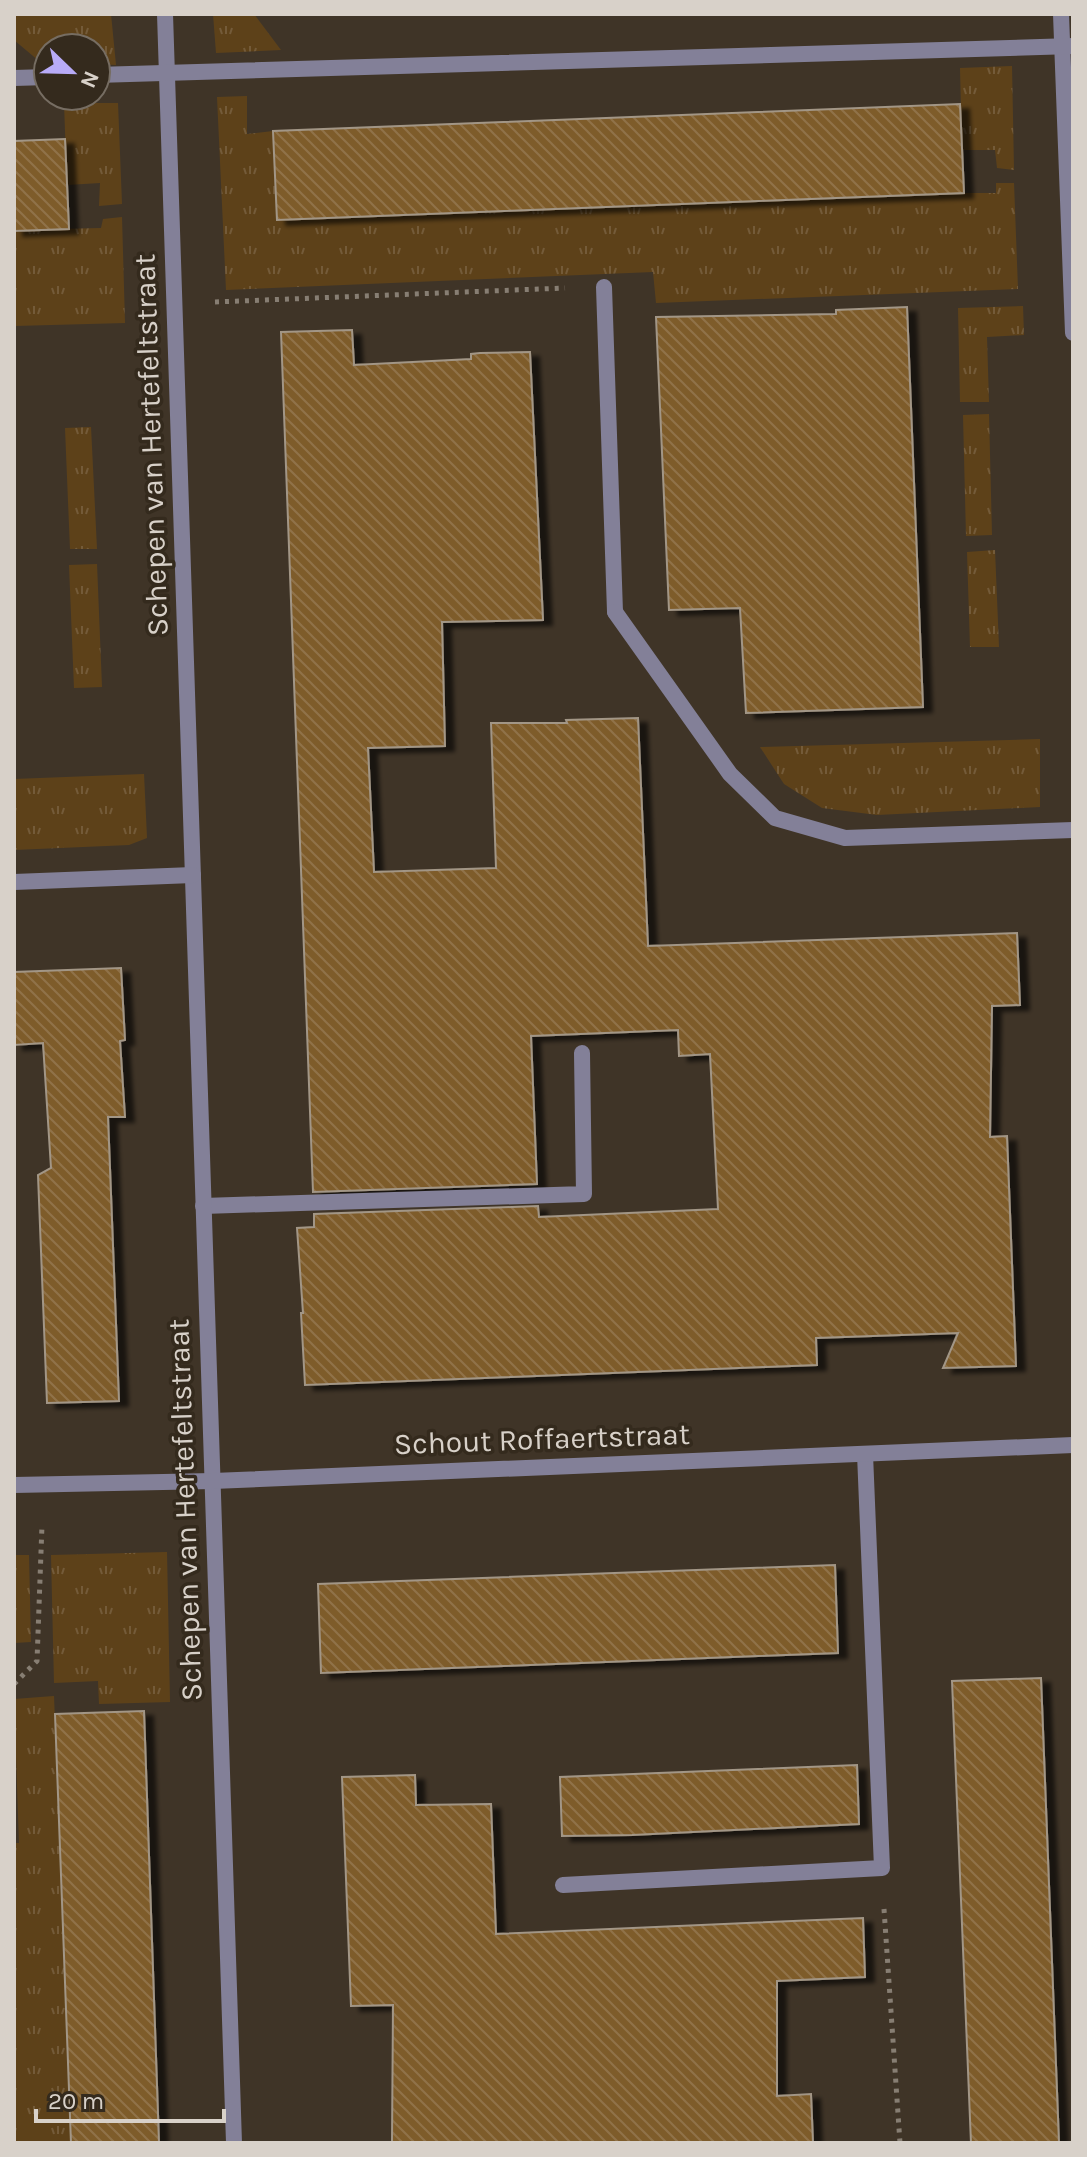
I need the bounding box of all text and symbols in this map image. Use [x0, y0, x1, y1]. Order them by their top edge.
north arrow [32, 32, 112, 112]
text: N [74, 67, 105, 92]
street label: Schepen van Hertefeltstraat [126, 253, 176, 637]
street label: Schepen van Hertefeltstraat [160, 1318, 210, 1702]
street label: Schout Roffaertstraat [393, 1416, 691, 1462]
scale bar [36, 2073, 224, 2123]
text: 20 m [48, 2087, 104, 2115]

